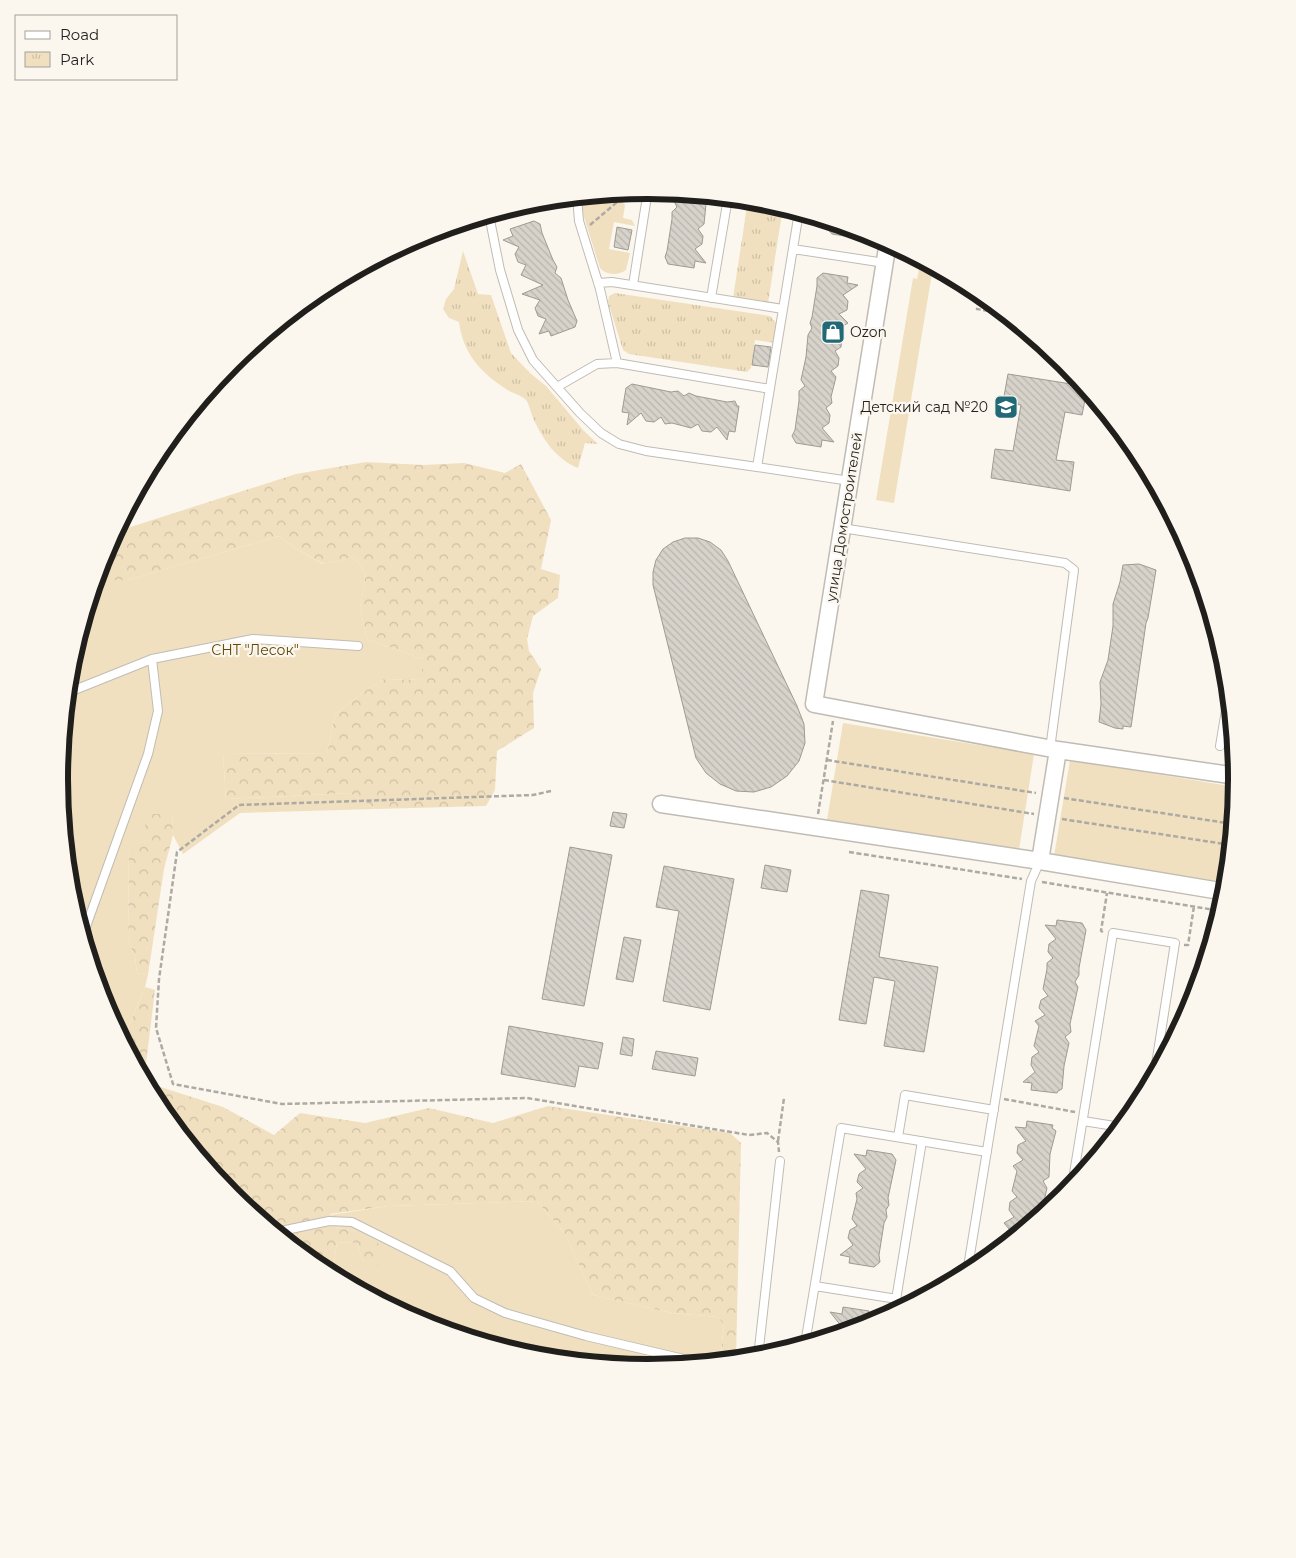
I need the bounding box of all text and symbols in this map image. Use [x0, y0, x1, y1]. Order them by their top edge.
legend [15, 15, 178, 80]
text: Road [60, 25, 99, 44]
text: Park [60, 50, 94, 69]
shop icon: Ozon [820, 319, 846, 345]
place label: Ozon [850, 323, 887, 341]
school or university icon: Детский сад №20 [993, 394, 1019, 420]
place label: Детский сад №20 [860, 398, 988, 416]
street label: улица Домостроителей [822, 431, 866, 604]
park label: СНТ "Лесок" [211, 641, 299, 659]

